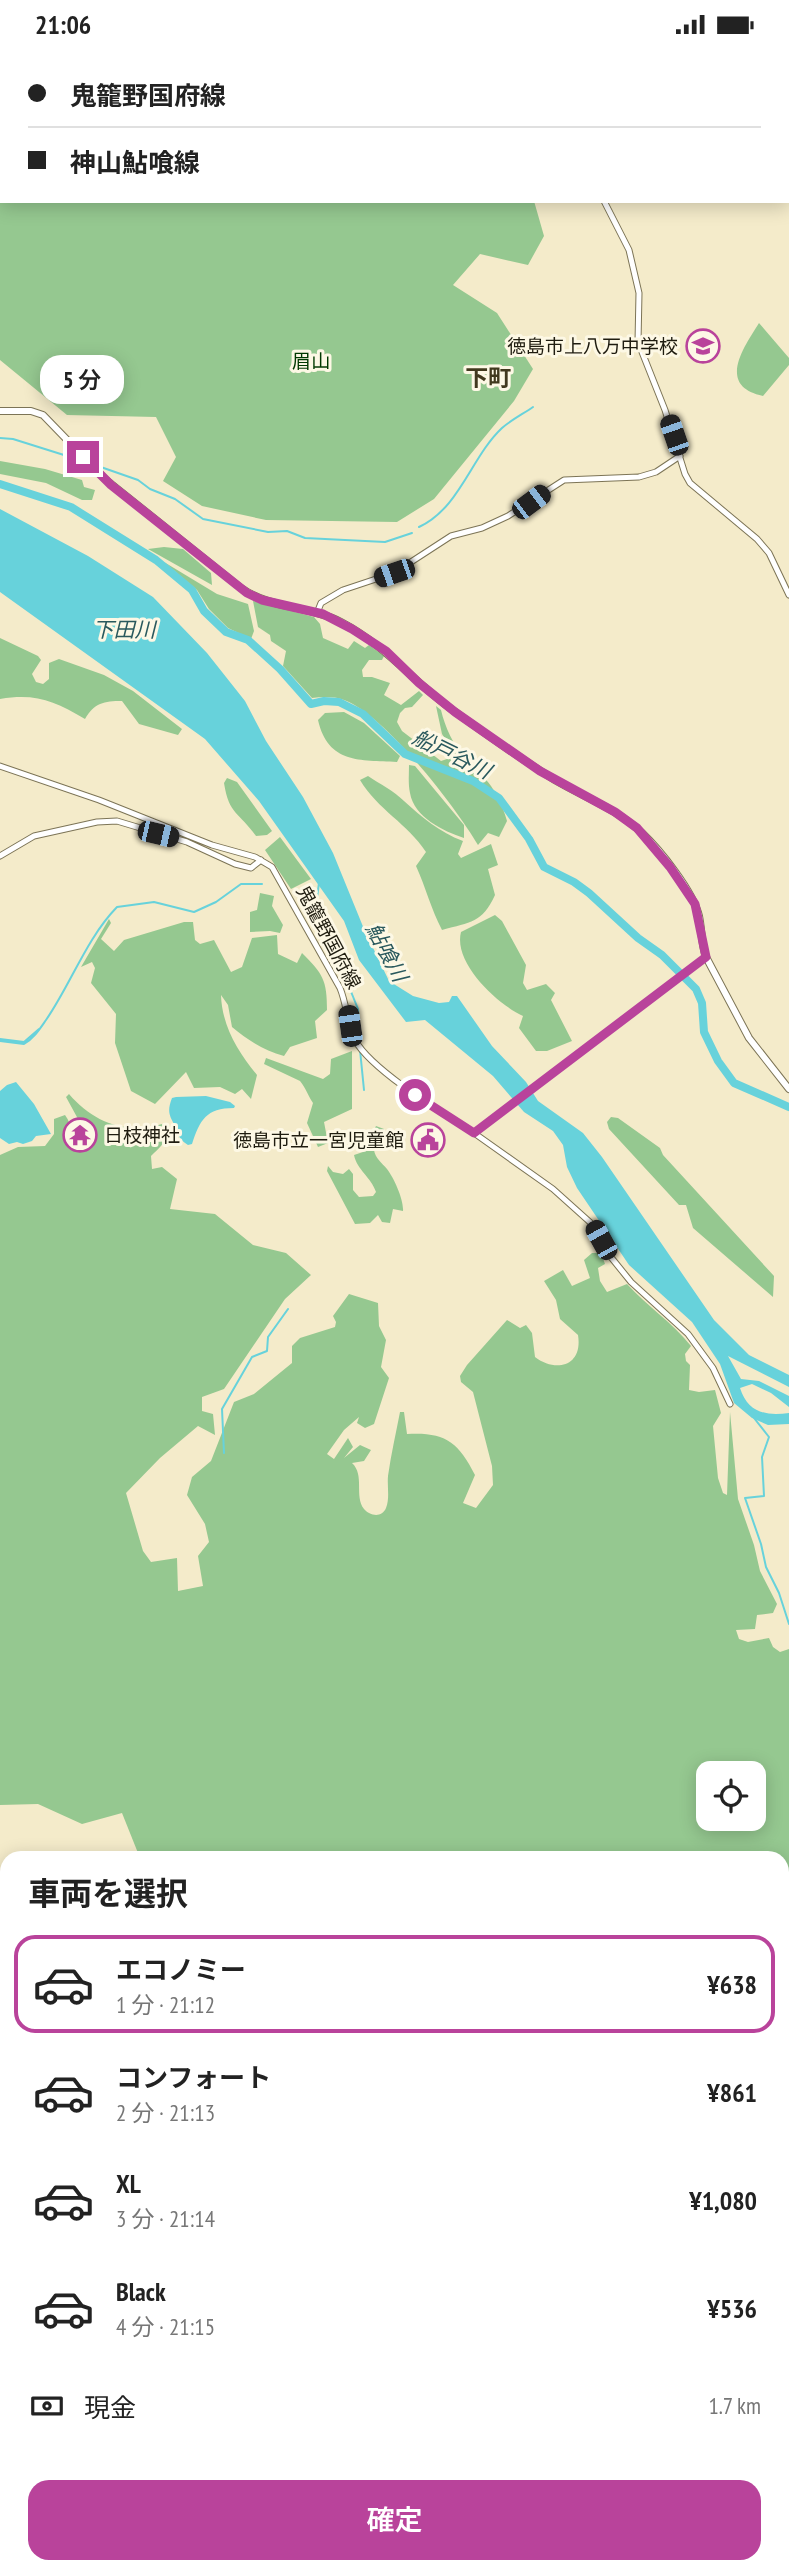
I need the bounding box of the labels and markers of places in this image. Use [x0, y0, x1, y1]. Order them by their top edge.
school or university icon: 徳島市上八万中学校 [684, 327, 722, 365]
place label: 徳島市上八万中学校 [507, 334, 678, 358]
temple icon: 日枝神社 [61, 1116, 99, 1154]
public building icon: 徳島市立一宮児童館 [409, 1121, 447, 1159]
place label: 日枝神社 [104, 1123, 180, 1147]
place label: 徳島市立一宮児童館 [233, 1128, 404, 1152]

